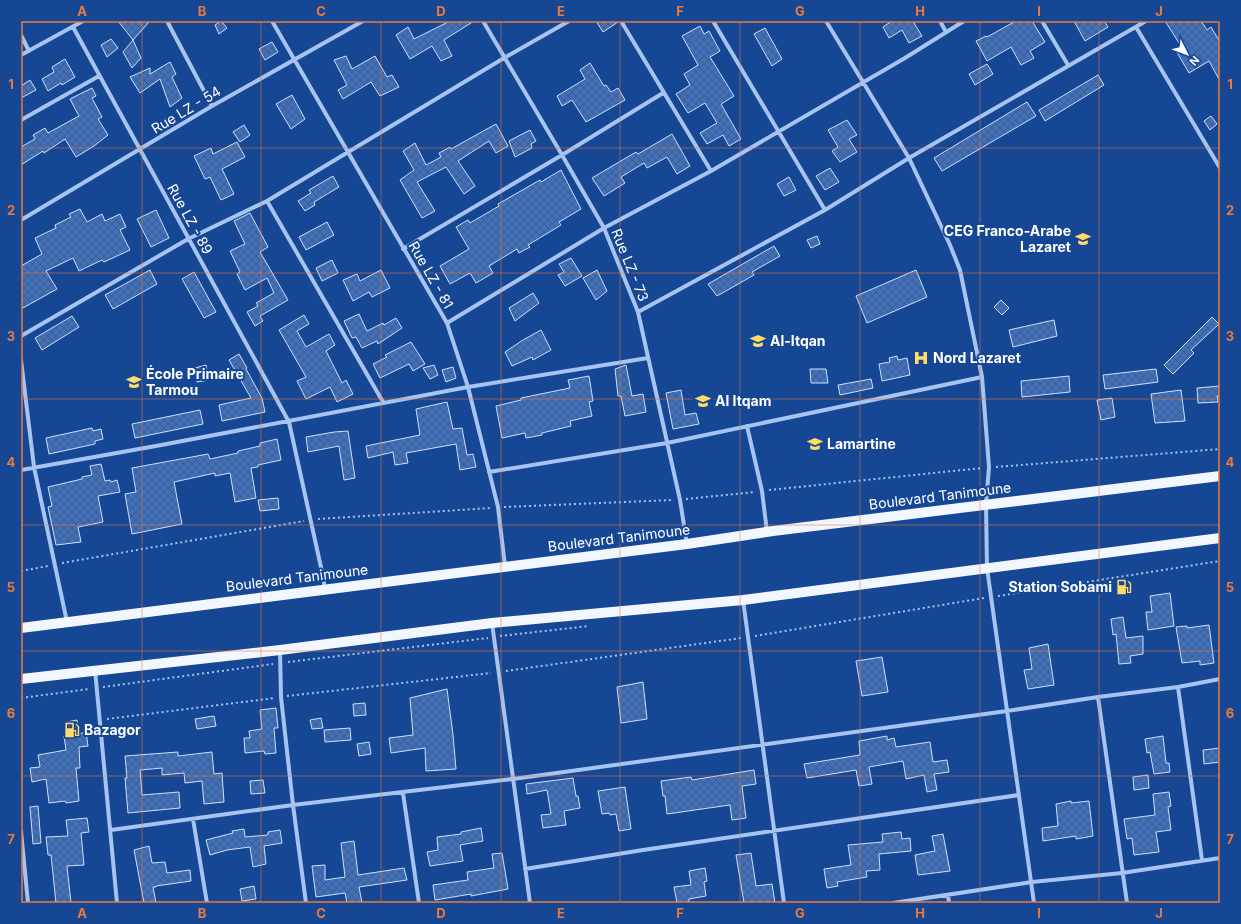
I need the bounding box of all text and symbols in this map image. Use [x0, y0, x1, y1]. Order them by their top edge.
text: A [77, 3, 87, 19]
text: B [198, 3, 207, 19]
text: C [316, 3, 326, 19]
text: D [436, 3, 446, 19]
text: E [557, 3, 565, 19]
text: F [676, 3, 684, 19]
text: G [795, 3, 805, 19]
text: H [915, 3, 925, 19]
text: I [1037, 3, 1041, 19]
text: J [1155, 3, 1163, 19]
north arrow [1167, 34, 1207, 74]
text: N [1186, 53, 1202, 68]
text: 1 [8, 76, 14, 92]
text: 1 [1227, 76, 1233, 92]
street label: Rue LZ - 54 [148, 82, 224, 137]
street label: Rue LZ - 89 [164, 181, 217, 257]
text: 2 [7, 202, 15, 218]
text: 2 [1226, 202, 1234, 218]
place label: CEG Franco-Arabe Lazaret [944, 222, 1071, 255]
street label: Rue LZ - 73 [608, 226, 653, 304]
school or university icon: CEG Franco-Arabe Lazaret [1074, 230, 1092, 248]
street label: Rue LZ - 81 [405, 238, 457, 311]
text: 3 [7, 328, 15, 344]
text: 3 [1226, 328, 1234, 344]
school or university icon: Al-Itqan [749, 332, 767, 350]
place label: Al-Itqan [770, 332, 826, 349]
hospital icon: Nord Lazaret [912, 349, 930, 367]
place label: Nord Lazaret [933, 349, 1021, 366]
place label: École Primaire Tarmou [146, 364, 244, 398]
school or university icon: École Primaire Tarmou [125, 373, 143, 391]
school or university icon: Al Itqam [694, 392, 712, 410]
place label: Al Itqam [715, 392, 771, 409]
school or university icon: Lamartine [806, 435, 824, 453]
place label: Lamartine [827, 435, 896, 452]
text: 4 [7, 454, 16, 470]
text: 4 [1226, 454, 1235, 470]
street label: Boulevard Tanimoune [868, 478, 1012, 513]
street label: Boulevard Tanimoune [547, 520, 691, 555]
street label: Boulevard Tanimoune [225, 560, 369, 595]
place label: Station Sobami [1009, 578, 1112, 595]
fuel station icon: Station Sobami [1115, 578, 1133, 596]
text: 5 [7, 579, 15, 595]
text: 5 [1226, 579, 1234, 595]
text: 6 [7, 705, 15, 721]
text: 6 [1226, 705, 1234, 721]
fuel station icon: Bazagor [63, 721, 81, 739]
place label: Bazagor [84, 721, 141, 738]
text: 7 [7, 831, 15, 847]
text: 7 [1226, 831, 1234, 847]
text: A [77, 905, 87, 921]
text: B [198, 905, 207, 921]
text: C [316, 905, 326, 921]
text: D [436, 905, 446, 921]
text: E [557, 905, 565, 921]
text: F [676, 905, 684, 921]
text: G [795, 905, 805, 921]
text: H [915, 905, 925, 921]
text: I [1037, 905, 1041, 921]
text: J [1155, 905, 1163, 921]

